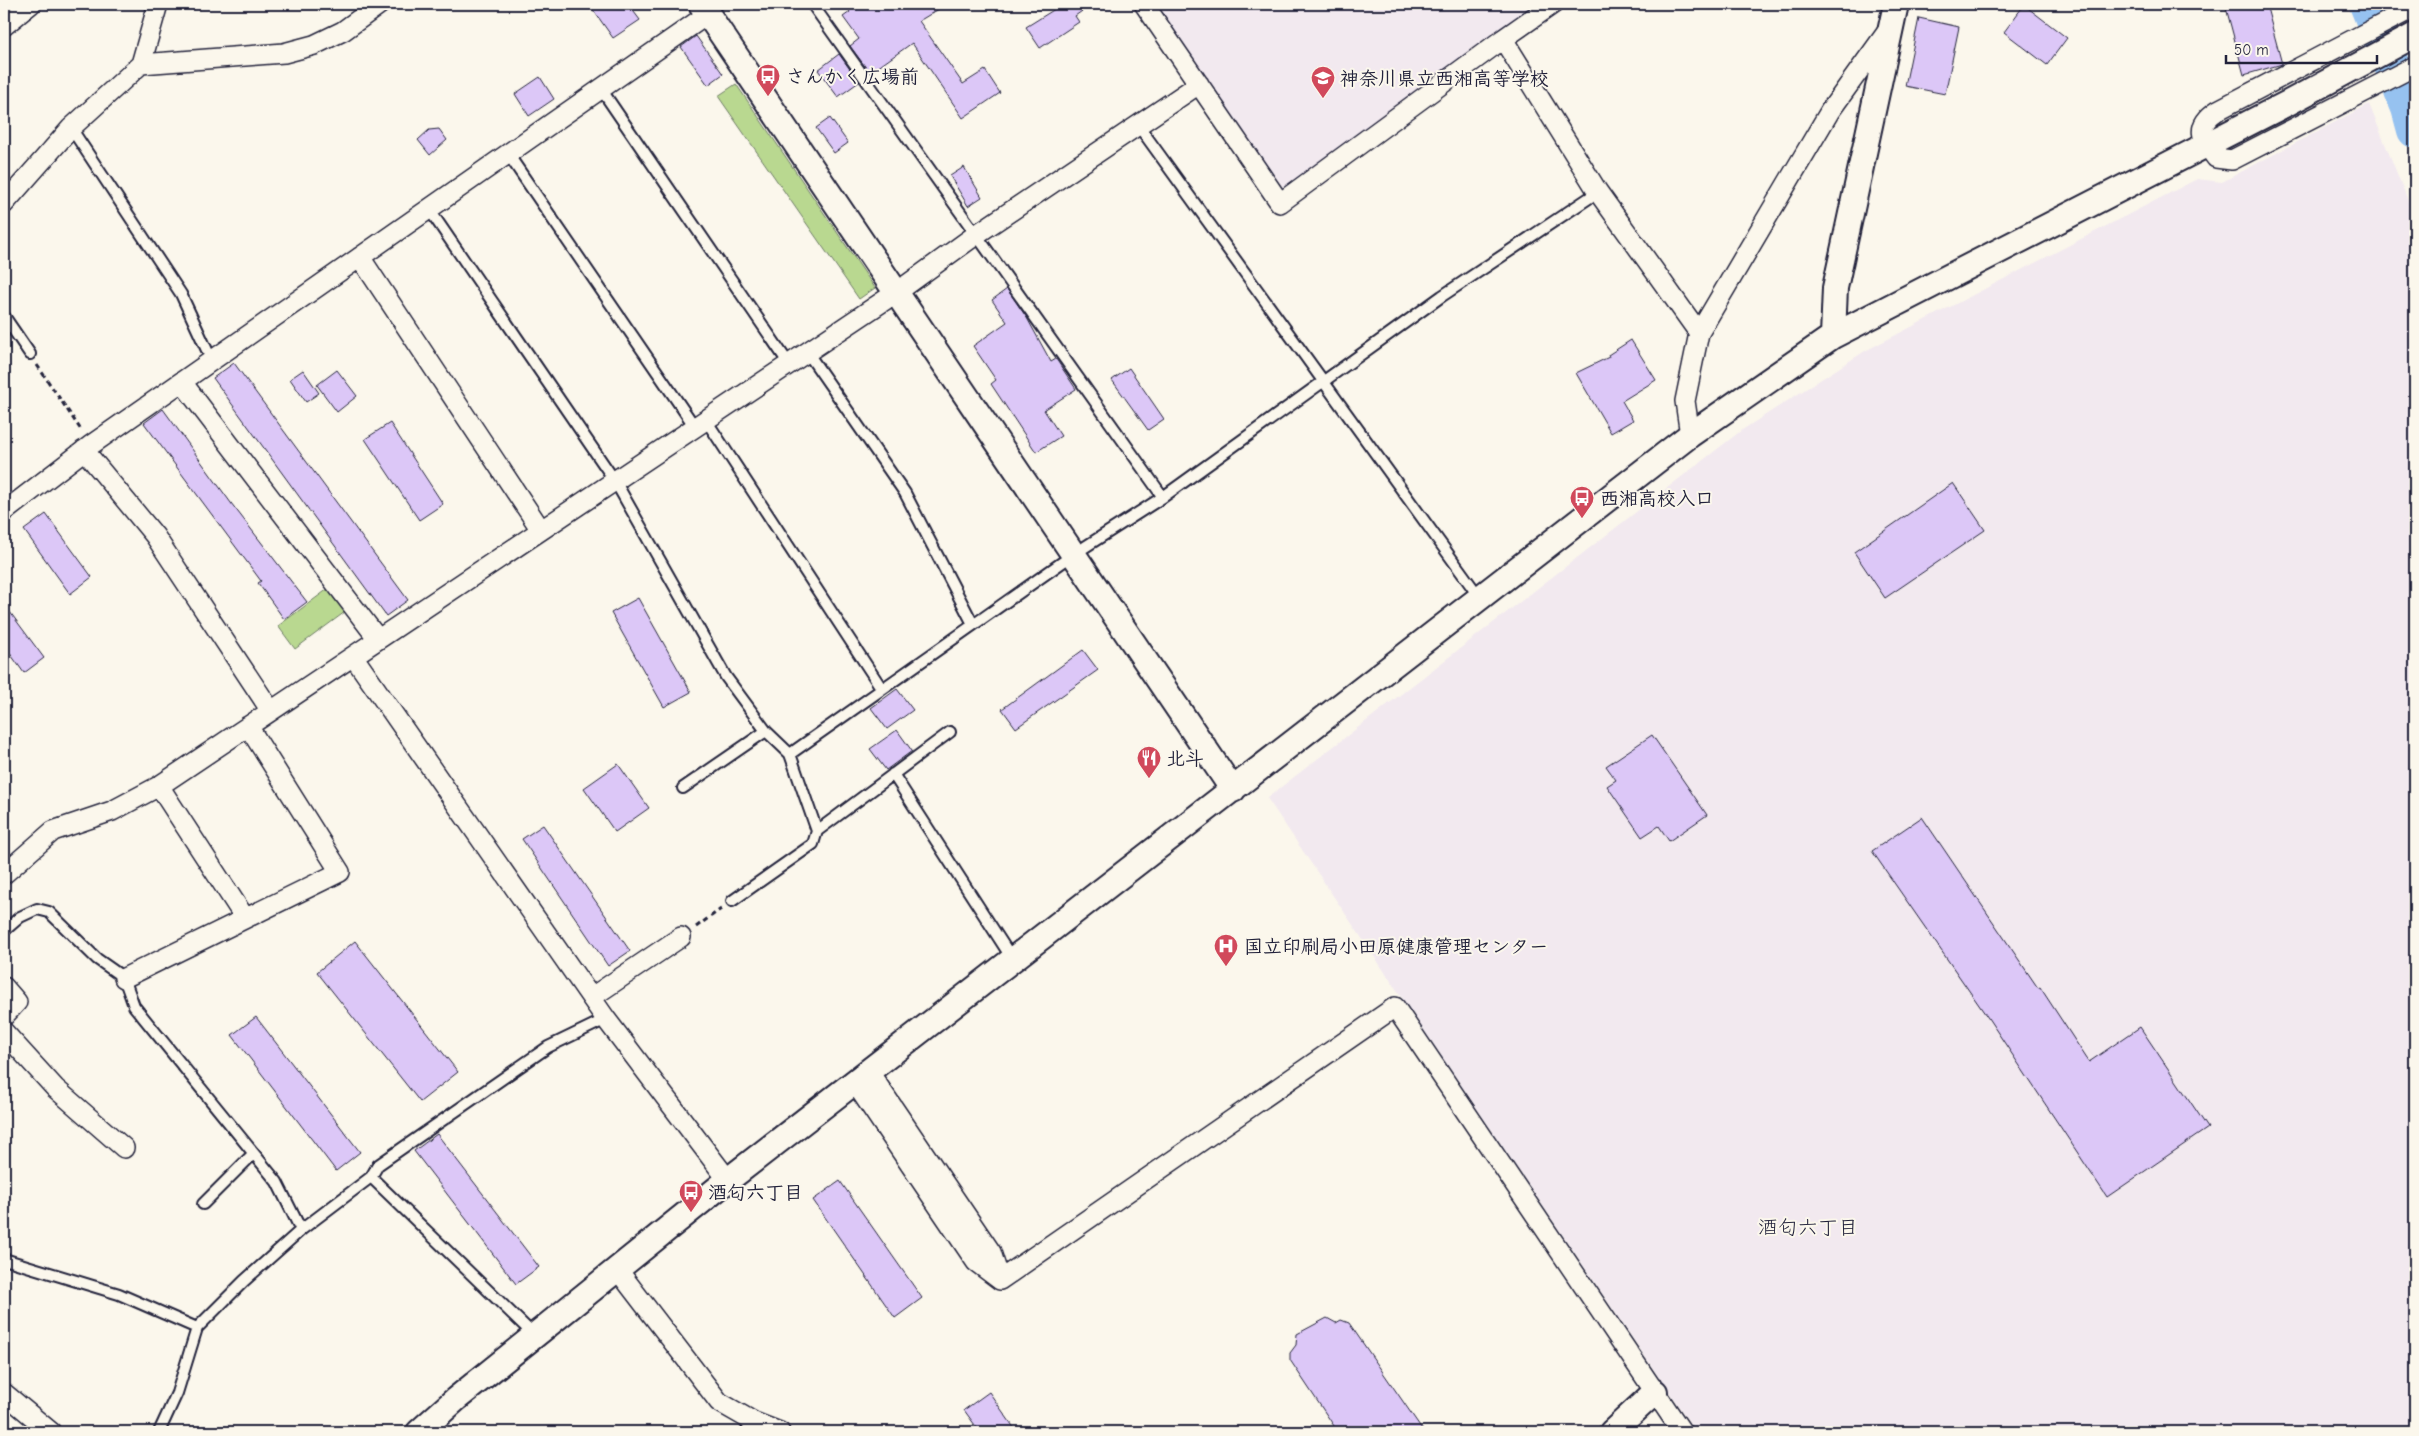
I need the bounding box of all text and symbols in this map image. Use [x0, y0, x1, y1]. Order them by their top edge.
scale bar [2226, 32, 2378, 64]
text: 50 m [2234, 41, 2269, 59]
bus stop icon: さんかく広場前 [755, 63, 781, 97]
school or university icon: 神奈川県立西湘高等学校 [1310, 65, 1336, 99]
place label: さんかく広場前 [786, 66, 919, 88]
place label: 神奈川県立西湘高等学校 [1340, 68, 1549, 90]
bus stop icon: 西湘高校入口 [1569, 485, 1595, 519]
place label: 西湘高校入口 [1600, 488, 1714, 510]
restaurant icon: 北斗 [1136, 745, 1162, 779]
place label: 北斗 [1166, 748, 1204, 770]
hospital icon: 国立印刷局小田原健康管理センター [1213, 933, 1239, 967]
place label: 国立印刷局小田原健康管理センター [1244, 936, 1548, 958]
bus stop icon: 酒匂六丁目 [678, 1179, 704, 1213]
place label: 酒匂六丁目 [708, 1182, 803, 1204]
district label: 酒匂六丁目 [1758, 1216, 1858, 1239]

